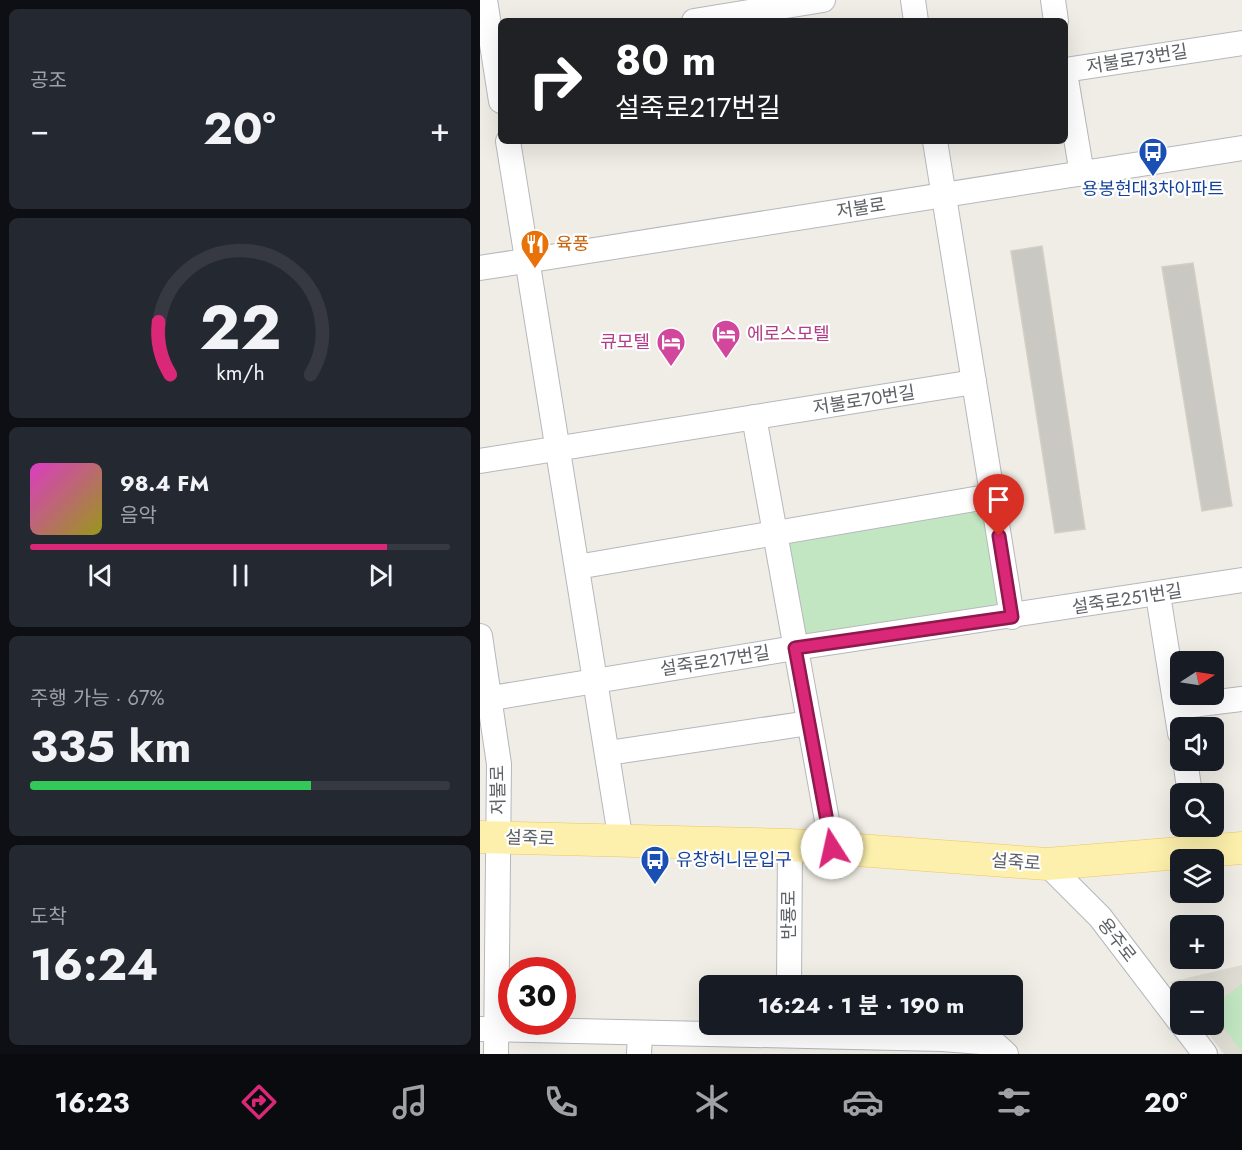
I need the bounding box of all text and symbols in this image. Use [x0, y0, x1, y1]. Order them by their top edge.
text: 80 m [615, 30, 716, 91]
street label: 저불로73번길 [1085, 38, 1189, 80]
icon: right [516, 42, 594, 120]
text: 공조 [30, 66, 67, 95]
text: 설죽로217번길 [615, 88, 781, 127]
text: 20° [203, 96, 276, 161]
text: − [30, 106, 49, 153]
text: + [430, 106, 450, 153]
bus stop icon: 용봉현대3차아파트 [1137, 136, 1169, 178]
place label: 용봉현대3차아파트 [1082, 176, 1224, 202]
street label: 저불로 [834, 191, 888, 225]
restaurant icon: 육풍 [519, 228, 551, 270]
place label: 육풍 [556, 231, 589, 257]
text: 22 [199, 282, 281, 372]
hotel icon: 에로스모텔 [710, 318, 742, 360]
place label: 에로스모텔 [747, 321, 830, 347]
hotel icon: 큐모텔 [655, 326, 687, 368]
place label: 큐모텔 [600, 329, 650, 355]
text: km/h [216, 357, 264, 388]
street label: 저불로70번길 [811, 379, 917, 421]
text: 98.4 FM [120, 467, 209, 499]
pin [973, 474, 1024, 536]
icon: arrive [982, 483, 1015, 516]
text: 음악 [120, 501, 157, 530]
icon: previous [84, 559, 117, 592]
icon: pause [224, 559, 257, 592]
icon: next [364, 559, 397, 592]
street label: 설죽로251번길 [1070, 577, 1184, 621]
street label: 설죽로217번길 [658, 640, 772, 682]
north arrow [1170, 651, 1224, 705]
map controls [1170, 651, 1224, 1035]
text: 주행 가능 · 67% [30, 684, 165, 713]
text: 335 km [30, 714, 191, 779]
button: sound [1170, 717, 1224, 771]
street label: 저불로 [485, 765, 511, 815]
button: search [1170, 783, 1224, 837]
position arrow [800, 816, 864, 880]
street label: 설죽로 [505, 824, 555, 852]
bus stop icon: 유창허니문입구 [639, 844, 671, 886]
place label: 유창허니문입구 [676, 847, 792, 873]
street label: 설죽로 [990, 847, 1042, 877]
button: layers [1170, 849, 1224, 903]
street label: 반룡로 [776, 890, 802, 940]
text: 도착 [30, 902, 67, 931]
street label: 용주로 [1091, 912, 1143, 968]
button: + [1170, 915, 1224, 969]
text: 16:24 [30, 932, 158, 997]
speed limit sign: 30 [498, 957, 576, 1035]
button: − [1170, 981, 1224, 1035]
text: 16:24 · 1 분 · 190 m [758, 989, 964, 1021]
icon: directions [238, 1081, 280, 1123]
icon: music [389, 1081, 431, 1123]
icon: phone [540, 1081, 582, 1123]
icon: climate [691, 1081, 733, 1123]
icon: car [842, 1081, 884, 1123]
icon: filters [993, 1081, 1035, 1123]
text: 16:23 [54, 1083, 129, 1122]
text: 20° [1144, 1083, 1188, 1122]

